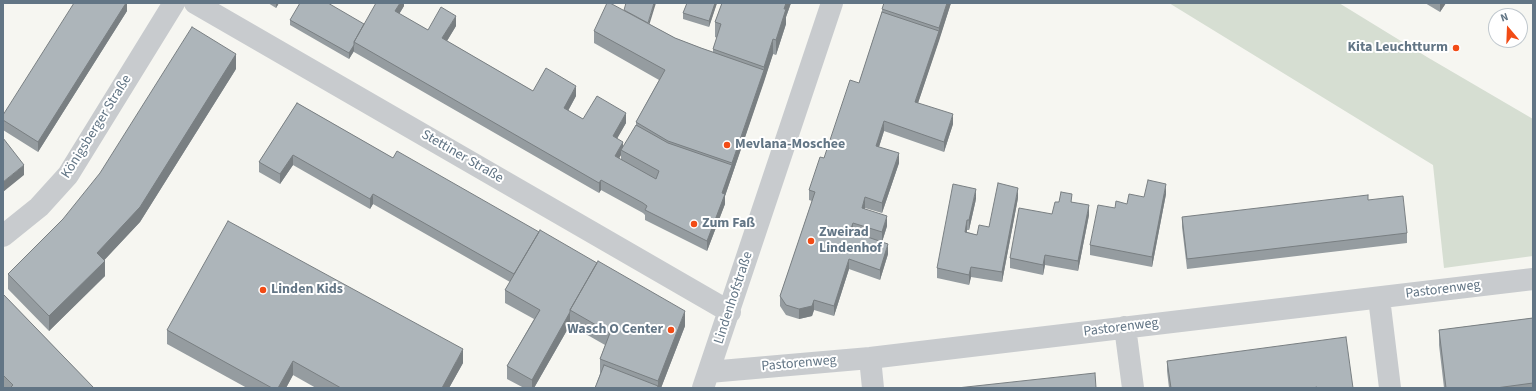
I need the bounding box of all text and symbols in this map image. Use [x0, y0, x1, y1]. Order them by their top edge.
north arrow [1488, 8, 1528, 48]
text: N [1498, 9, 1510, 25]
place label: Kita Leuchtturm [1348, 40, 1448, 56]
marker: Kita Leuchtturm [1451, 43, 1461, 53]
street label: Königsberger Straße [58, 72, 136, 182]
street label: Stettiner Straße [418, 127, 506, 187]
place label: Mevlana-Moschee [735, 137, 845, 153]
marker: Mevlana-Moschee [722, 140, 732, 150]
place label: Zum Faß [702, 216, 755, 232]
marker: Zum Faß [689, 219, 699, 229]
place label: Zweirad Lindenhof [819, 225, 882, 258]
marker: Zweirad Lindenhof [806, 236, 816, 246]
street label: Lindenhofstraße [711, 250, 757, 346]
street label: Pastorenweg [1405, 277, 1481, 303]
place label: Linden Kids [271, 282, 343, 298]
marker: Linden Kids [258, 285, 268, 295]
street label: Pastorenweg [1083, 315, 1159, 341]
place label: Wasch O Center [567, 322, 663, 338]
marker: Wasch O Center [666, 325, 676, 335]
street label: Pastorenweg [761, 352, 837, 376]

